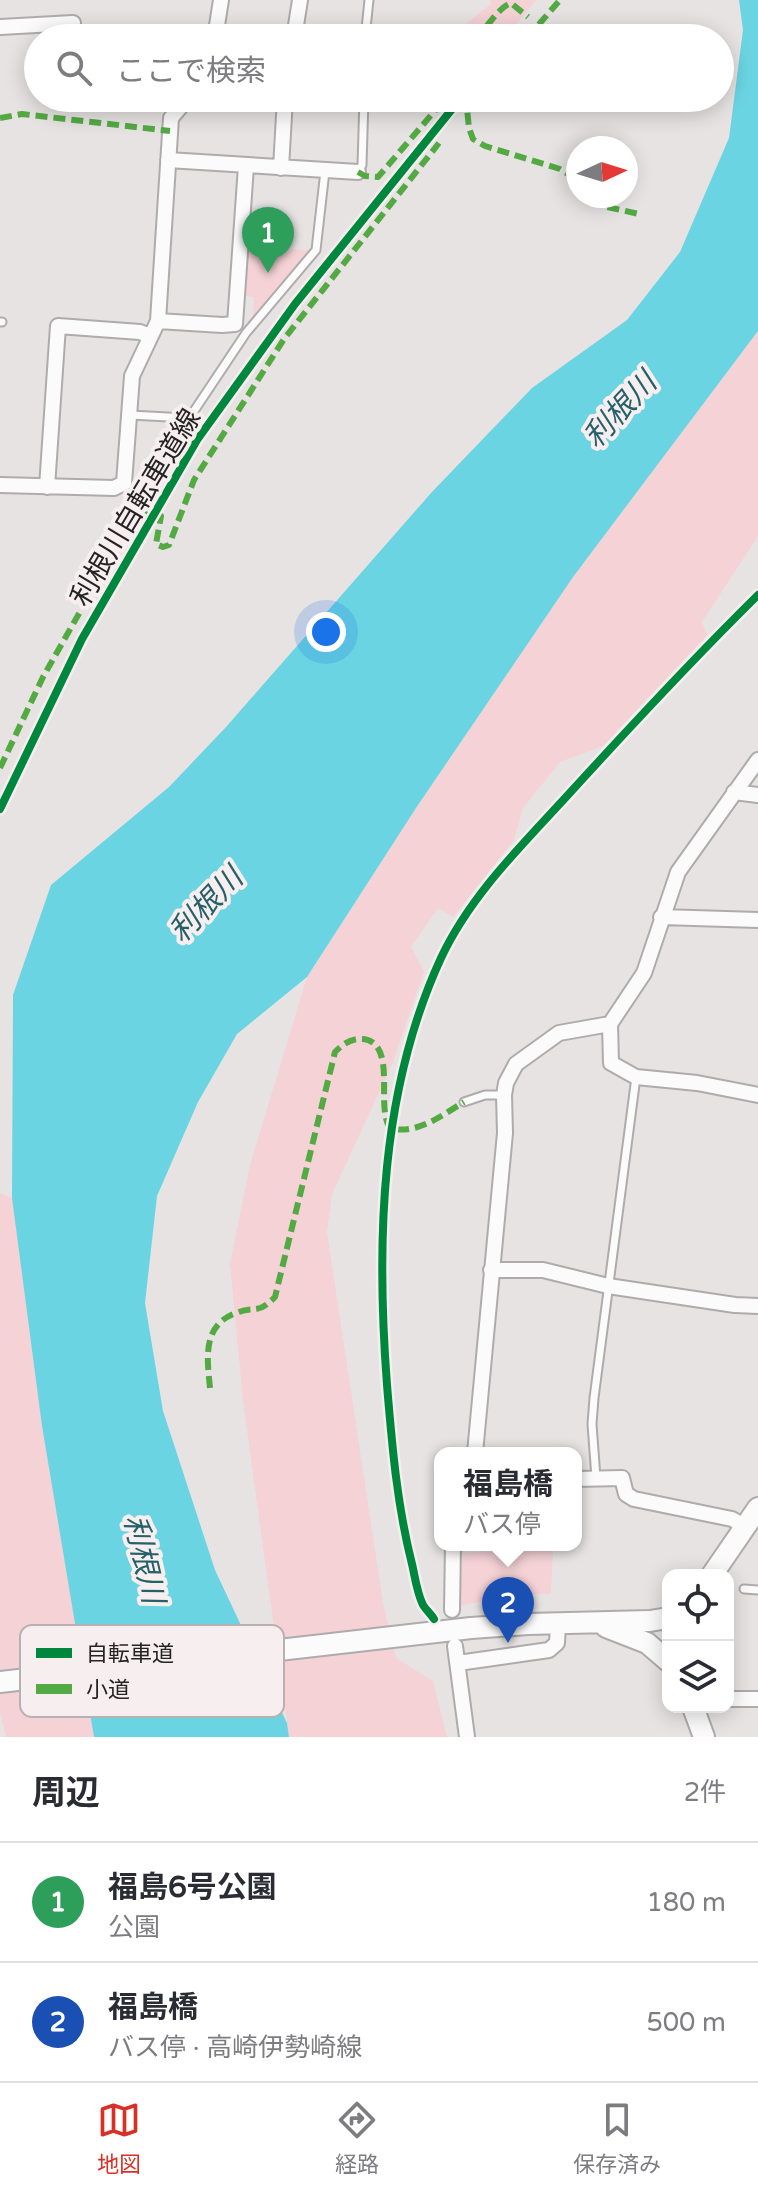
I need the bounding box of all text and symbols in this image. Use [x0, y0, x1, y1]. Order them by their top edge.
search box [24, 24, 734, 112]
icon: search [52, 46, 96, 90]
text: ここで検索 [116, 53, 266, 90]
north arrow [566, 136, 638, 208]
pin: 1 [242, 207, 294, 273]
water label: 利根川 [576, 363, 667, 456]
street label: 利根川自転車道線 [64, 403, 208, 612]
your location [306, 612, 346, 652]
water label: 利根川 [162, 858, 253, 951]
popup [434, 1447, 582, 1551]
text: 福島橋 [463, 1466, 553, 1503]
text: バス停 [463, 1509, 541, 1540]
water label: 利根川 [115, 1511, 172, 1610]
map controls [662, 1569, 734, 1713]
button: locate [662, 1569, 734, 1641]
pin: 2 [482, 1577, 534, 1643]
legend [20, 1625, 284, 1717]
text: 自転車道 [86, 1641, 174, 1667]
button: layers [662, 1641, 734, 1713]
text: 小道 [86, 1677, 130, 1703]
text: 周辺 [32, 1773, 100, 1814]
text: 2件 [684, 1777, 726, 1808]
text: 福島6号公園 [108, 1869, 277, 1906]
text: 1 [50, 1887, 66, 1918]
text: 180 m [646, 1887, 726, 1918]
text: 公園 [108, 1912, 160, 1943]
text: 福島橋 [108, 1989, 198, 2026]
text: 2 [50, 2007, 66, 2038]
text: 500 m [646, 2007, 726, 2038]
text: バス停 · 高崎伊勢崎線 [108, 2032, 362, 2063]
tab: 地図 [97, 2098, 141, 2178]
tab: 経路 [335, 2098, 379, 2178]
tab: 保存済み [573, 2098, 661, 2178]

